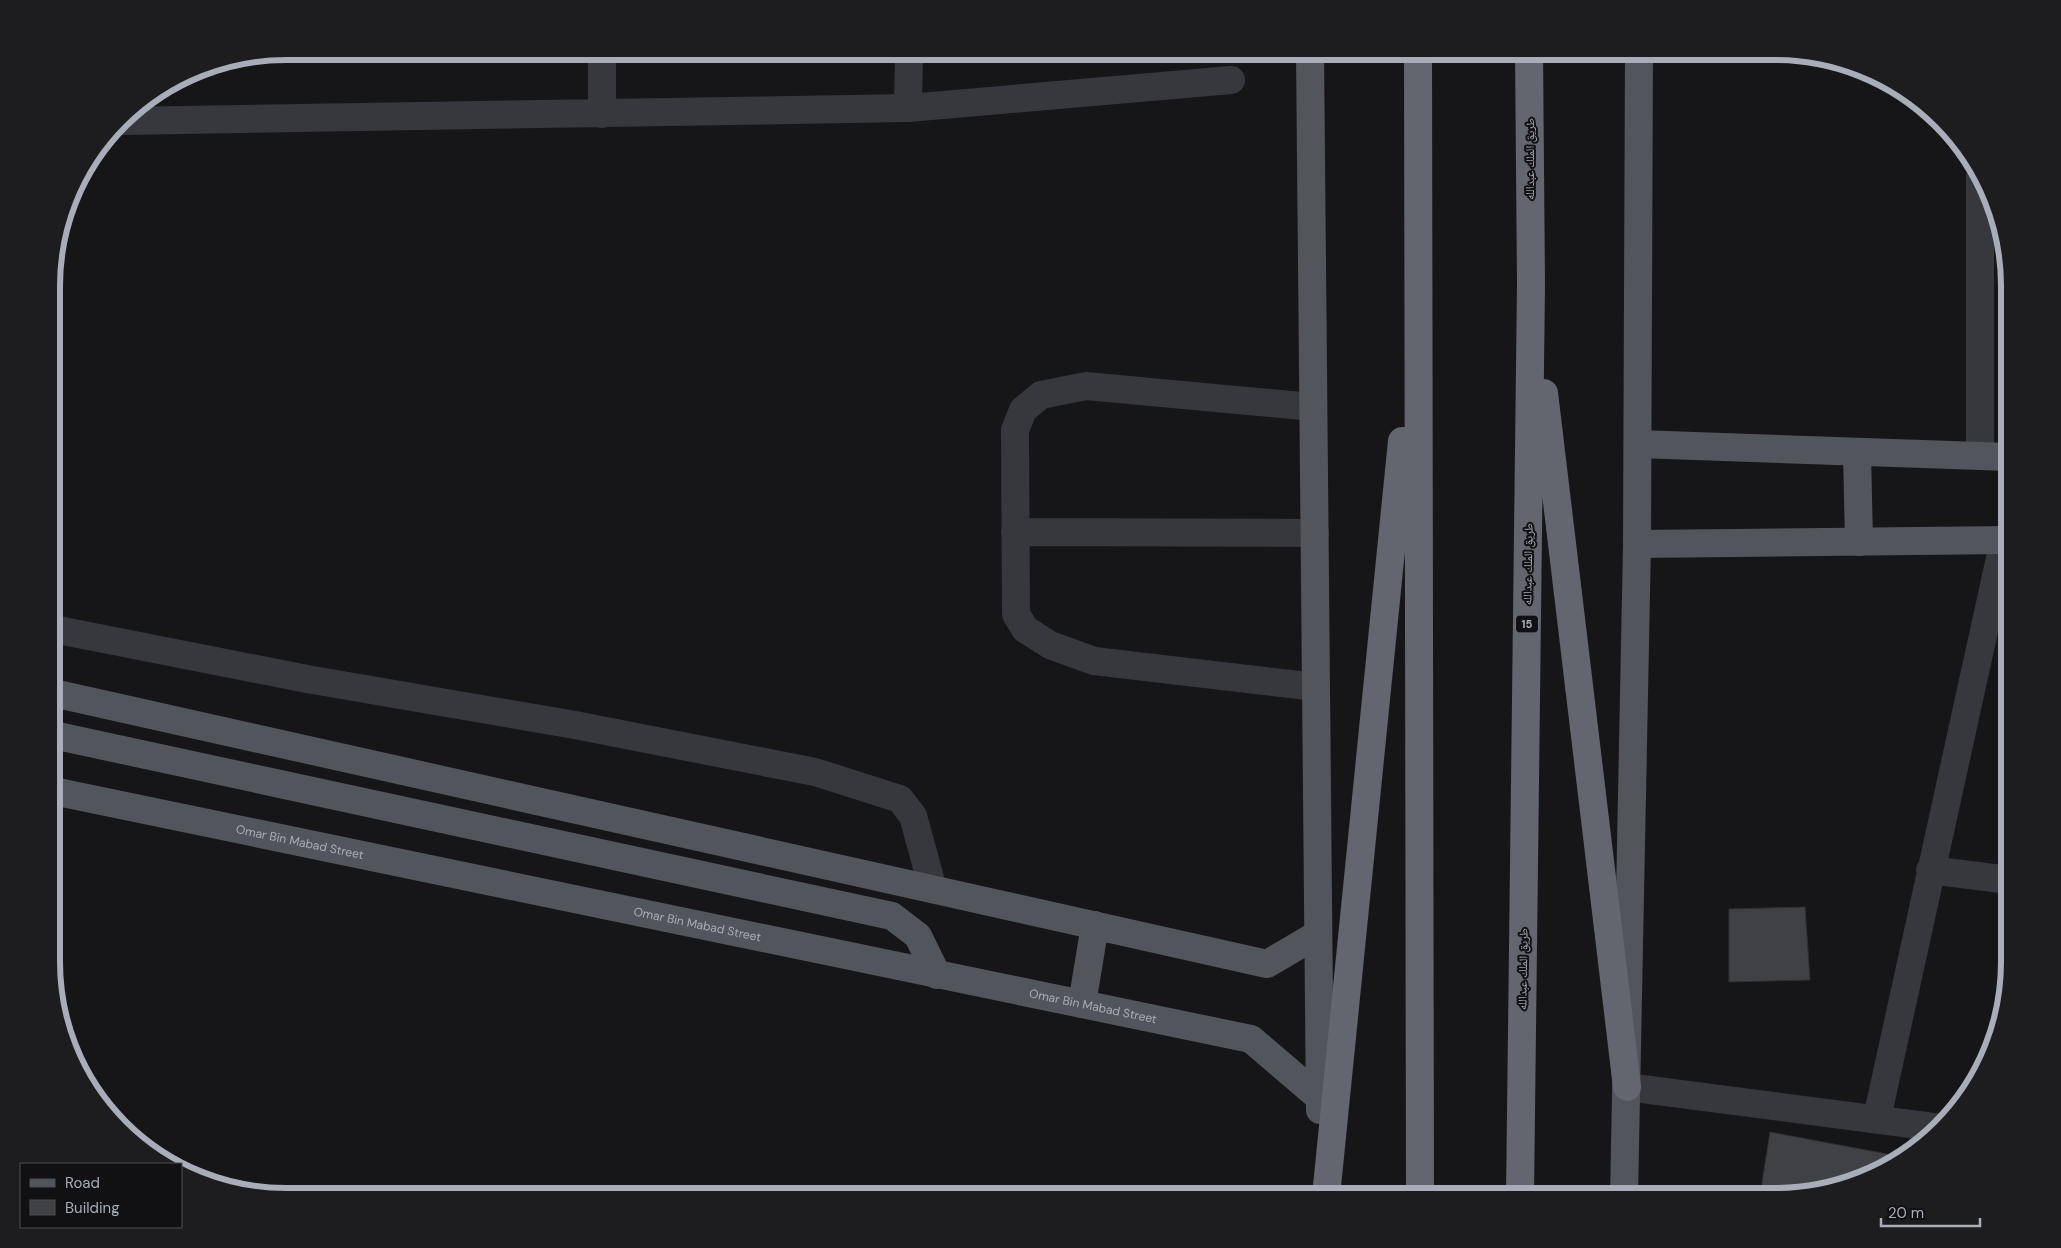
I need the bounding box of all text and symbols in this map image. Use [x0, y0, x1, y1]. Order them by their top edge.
street label: طريق الملك عبدالله [1522, 118, 1538, 200]
street label: طريق الملك عبدالله [1519, 523, 1537, 605]
road number: 15 [1516, 616, 1538, 632]
street label: Omar Bin Mabad Street [235, 821, 365, 863]
street label: Omar Bin Mabad Street [632, 903, 763, 945]
street label: طريق الملك عبدالله [1514, 928, 1532, 1010]
street label: Omar Bin Mabad Street [1028, 985, 1158, 1027]
legend [20, 1163, 182, 1228]
text: Road [65, 1173, 100, 1193]
scale bar [1881, 1196, 1980, 1228]
text: Building [65, 1198, 120, 1218]
text: 20 m [1888, 1203, 1924, 1223]

